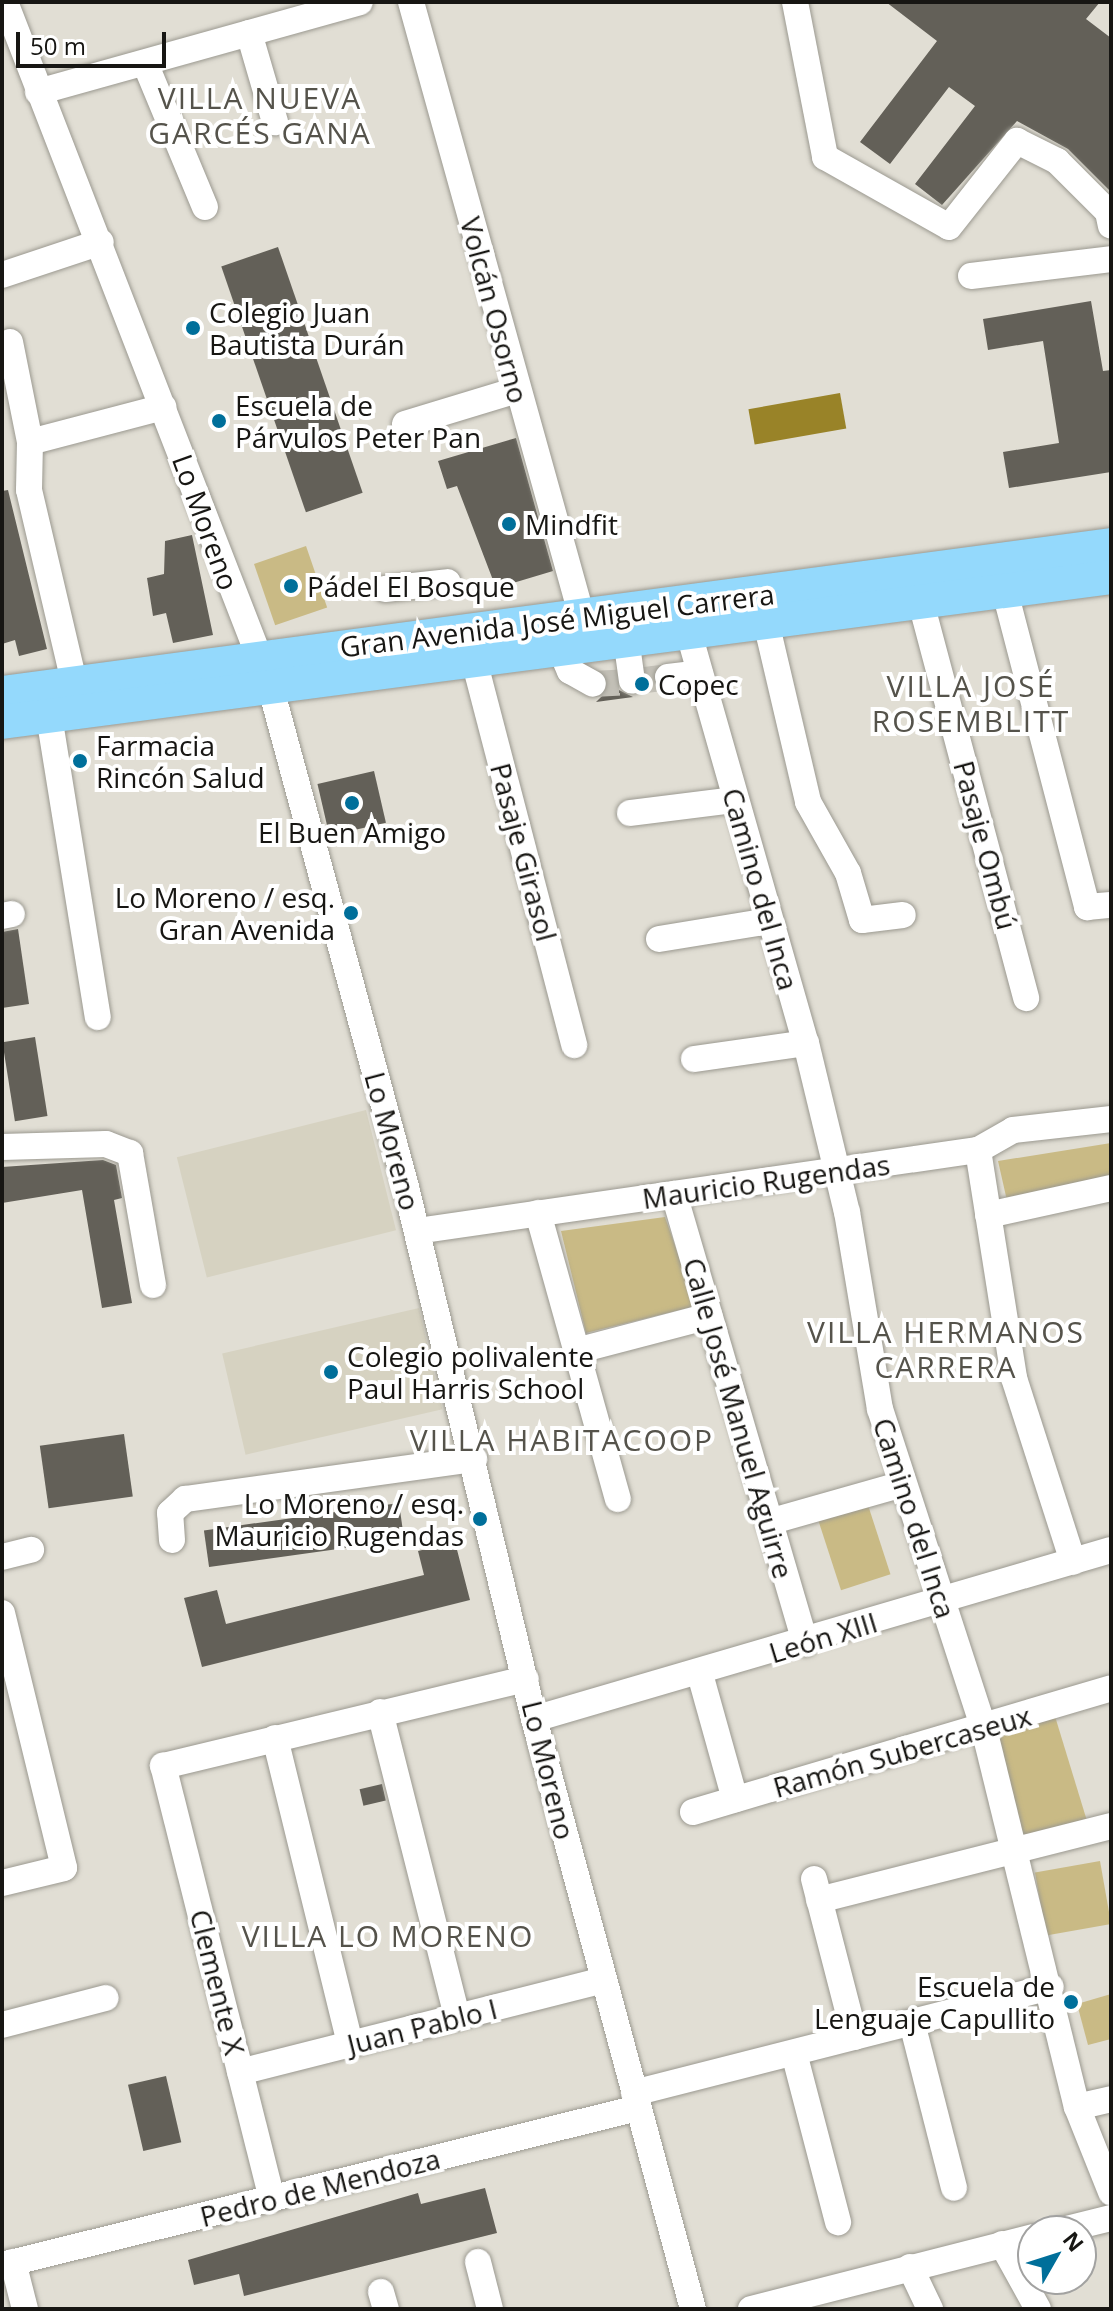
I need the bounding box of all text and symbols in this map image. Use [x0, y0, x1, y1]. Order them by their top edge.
scale bar [20, 16, 170, 66]
text: 50 m [30, 29, 86, 62]
district label: VILLA NUEVA GARCÉS GANA [148, 80, 372, 150]
street label: Volcán Osorno [454, 213, 536, 407]
place label: Colegio Juan Bautista Durán [209, 295, 405, 361]
marker: Colegio Juan Bautista Durán [184, 319, 202, 337]
place label: Escuela de Párvulos Peter Pan [235, 388, 481, 454]
marker: Escuela de Párvulos Peter Pan [210, 412, 228, 430]
street label: Lo Moreno [166, 450, 246, 594]
place label: Mindfit [525, 507, 618, 541]
marker: Mindfit [500, 515, 518, 533]
place label: Pádel El Bosque [307, 569, 515, 603]
marker: Pádel El Bosque [282, 577, 300, 595]
street label: Gran Avenida José Miguel Carrera [338, 577, 776, 663]
place label: Copec [658, 667, 739, 701]
district label: VILLA JOSÉ ROSEMBLITT [872, 668, 1070, 738]
marker: Copec [633, 675, 651, 693]
place label: Farmacia Rincón Salud [96, 728, 265, 794]
marker: Farmacia Rincón Salud [71, 752, 89, 770]
street label: Pasaje Ombú [947, 757, 1025, 933]
street label: Pasaje Girasol [484, 759, 564, 945]
street label: Camino del Inca [716, 784, 806, 994]
marker: El Buen Amigo [343, 794, 361, 812]
place label: El Buen Amigo [258, 815, 446, 849]
place label: Lo Moreno / esq. Gran Avenida [115, 880, 335, 946]
marker: Lo Moreno / esq. Gran Avenida [342, 904, 360, 922]
street label: Lo Moreno [358, 1068, 428, 1214]
street label: Mauricio Rugendas [640, 1147, 892, 1215]
street label: Calle José Manuel Aguirre [677, 1254, 801, 1582]
district label: VILLA HERMANOS CARRERA [807, 1314, 1085, 1384]
place label: Colegio polivalente Paul Harris School [347, 1339, 594, 1405]
marker: Colegio polivalente Paul Harris School [322, 1363, 340, 1381]
street label: Camino del Inca [867, 1414, 963, 1622]
district label: VILLA HABITACOOP [410, 1422, 714, 1458]
place label: Lo Moreno / esq. Mauricio Rugendas [214, 1486, 464, 1552]
marker: Lo Moreno / esq. Mauricio Rugendas [471, 1510, 489, 1528]
street label: León XIII [765, 1605, 881, 1669]
street label: Lo Moreno [516, 1697, 582, 1843]
street label: Ramón Subercaseux [769, 1698, 1035, 1804]
street label: Clemente X [184, 1906, 252, 2058]
district label: VILLA LO MORENO [242, 1918, 534, 1954]
place label: Escuela de Lenguaje Capullito [814, 1969, 1055, 2035]
street label: Juan Pablo I [344, 1991, 500, 2061]
marker: Escuela de Lenguaje Capullito [1062, 1993, 1080, 2011]
street label: Pedro de Mendoza [197, 2141, 443, 2233]
north arrow [1017, 2215, 1097, 2295]
text: N [1057, 2225, 1091, 2258]

